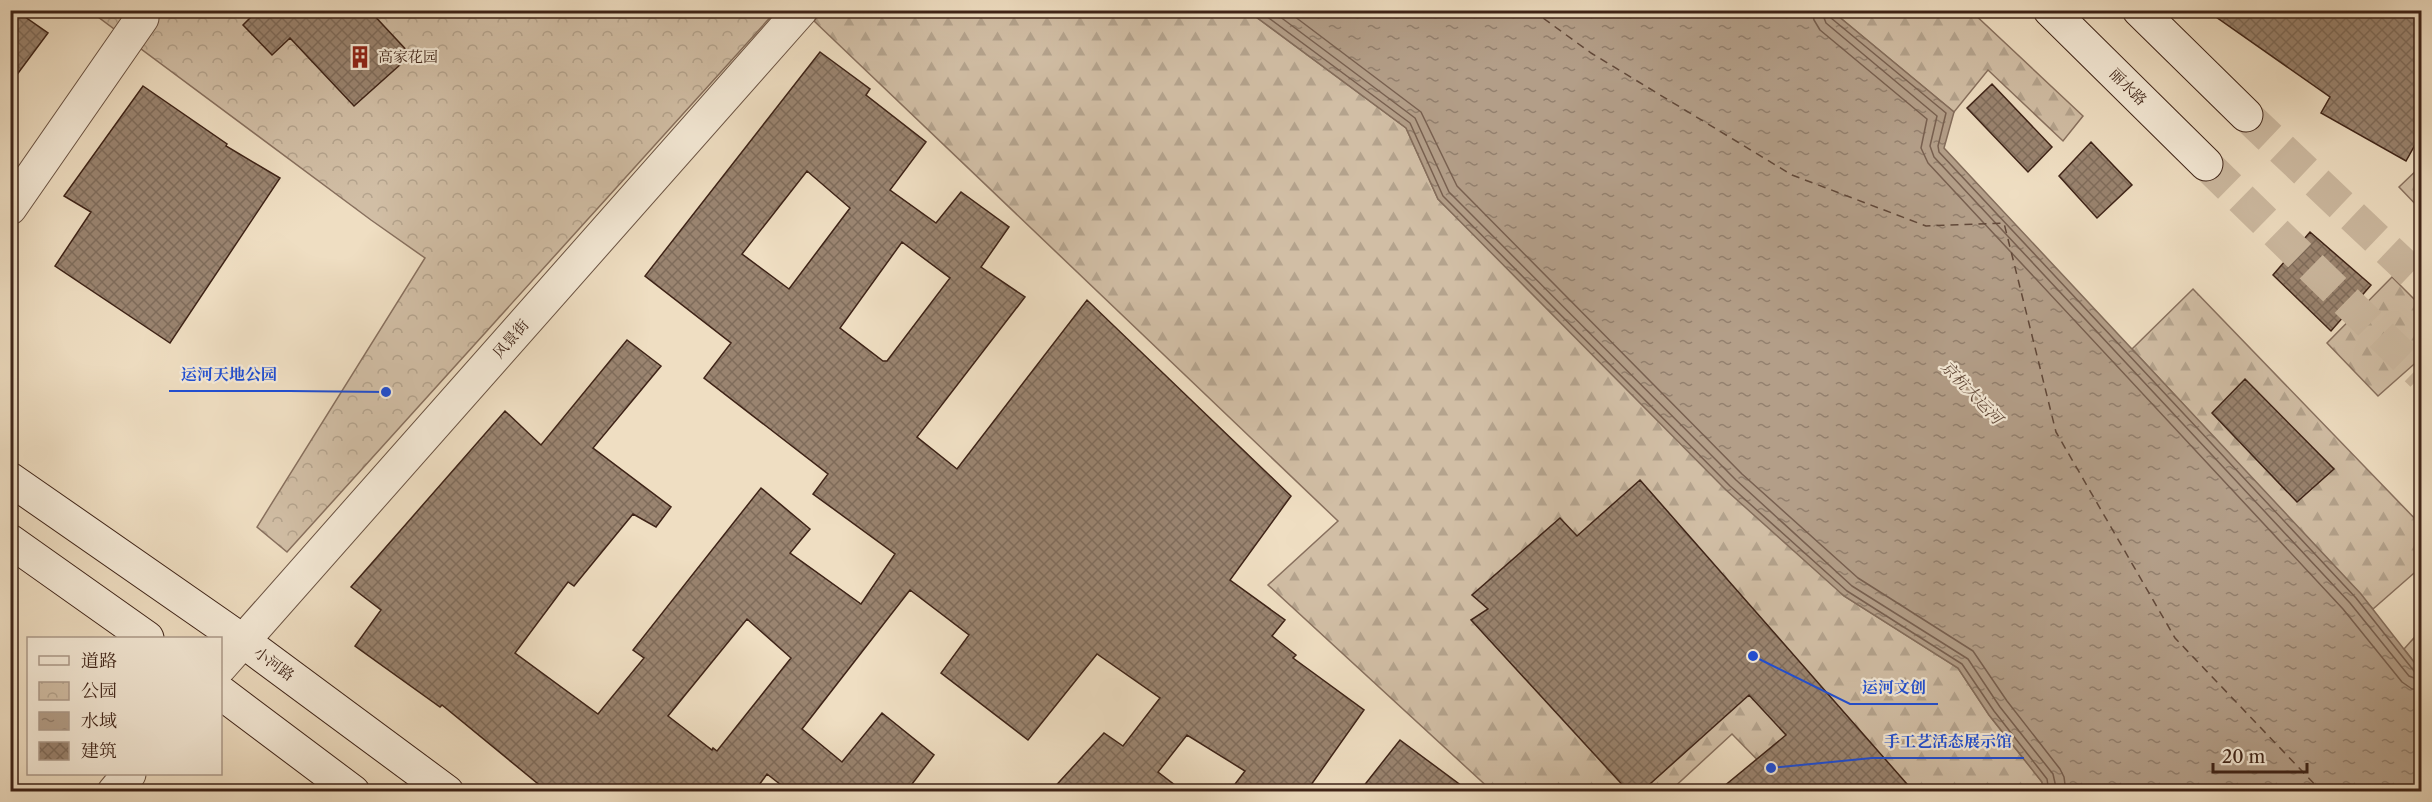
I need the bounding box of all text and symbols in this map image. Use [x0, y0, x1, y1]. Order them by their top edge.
building icon: 高家花园 [347, 44, 373, 70]
place label: 高家花园 [378, 47, 438, 66]
street label: 丽水路 [2106, 64, 2151, 109]
street label: 风景街 [489, 315, 533, 362]
water label: 京杭大运河 [1937, 356, 2009, 430]
callout: 运河天地公园 [169, 357, 289, 391]
text: 运河天地公园 [181, 364, 277, 384]
legend [27, 637, 222, 775]
street label: 小河路 [251, 643, 298, 685]
text: 道路 [81, 650, 117, 672]
callout: 运河文创 [1850, 670, 1938, 704]
text: 运河文创 [1862, 677, 1926, 697]
text: 公园 [81, 680, 117, 702]
text: 水域 [81, 710, 117, 732]
callout: 手工艺活态展示馆 [1872, 724, 2024, 758]
text: 手工艺活态展示馆 [1884, 731, 2012, 751]
scale bar [2213, 736, 2308, 774]
text: 建筑 [81, 740, 117, 762]
text: 20 m [2222, 746, 2266, 768]

